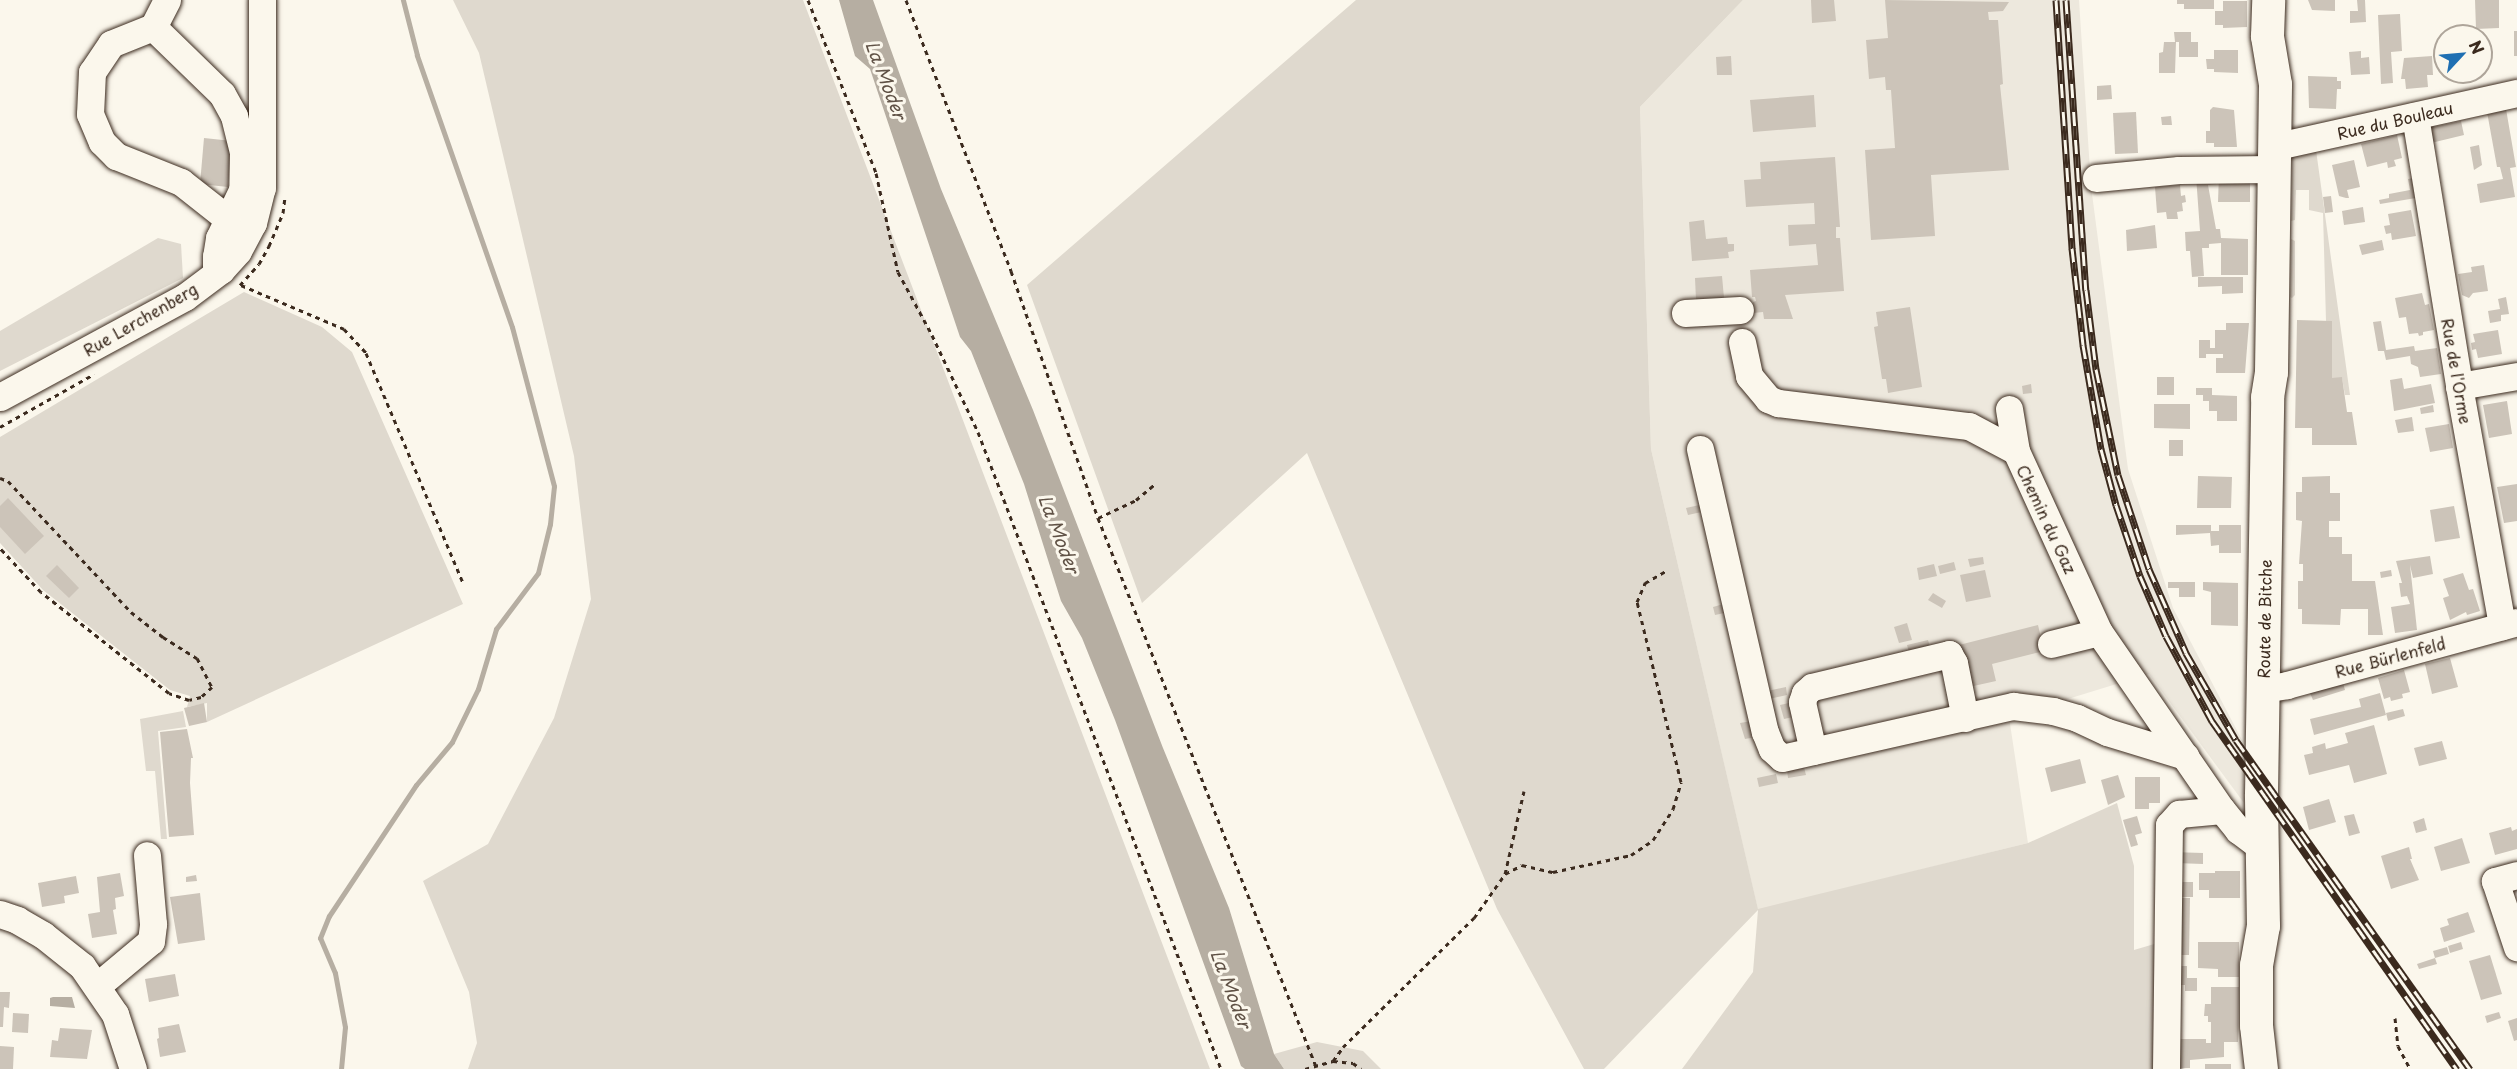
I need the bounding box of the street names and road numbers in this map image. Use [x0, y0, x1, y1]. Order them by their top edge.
street label: Rue du Bouleau [2334, 97, 2456, 143]
street label: Rue Lerchenberg [79, 278, 201, 360]
street label: Rue de l'Orme [2438, 315, 2476, 427]
street label: Chemin du Gaz [2013, 462, 2081, 576]
street label: Route de Bitche [2253, 559, 2275, 679]
street label: Rue Bürlenfeld [2333, 633, 2447, 681]

